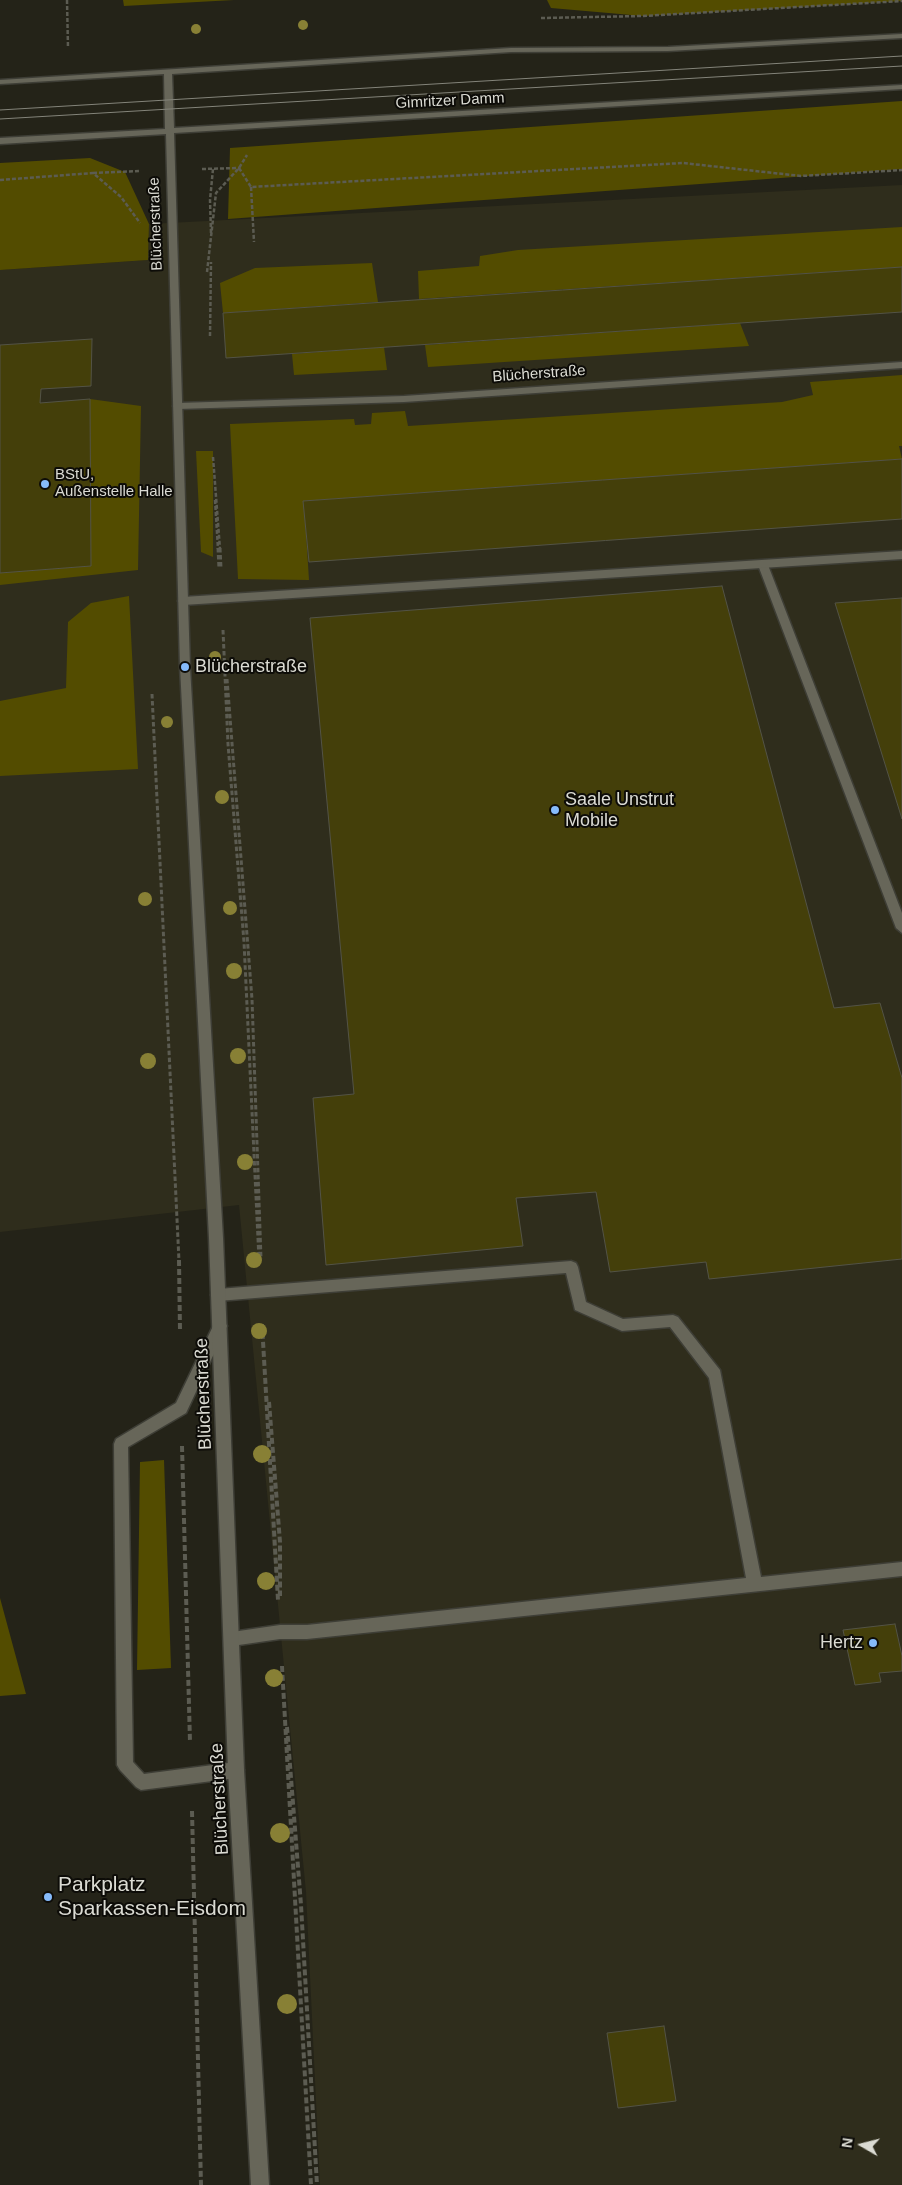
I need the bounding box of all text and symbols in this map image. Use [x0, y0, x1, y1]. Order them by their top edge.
street label: Gimritzer Damm [395, 89, 505, 113]
street label: Blücherstraße [145, 177, 167, 271]
street label: Blücherstraße [492, 362, 586, 386]
place label: BStU, Außenstelle Halle [55, 466, 173, 501]
marker: BStU, Außenstelle Halle [39, 478, 51, 490]
place label: Blücherstraße [195, 656, 307, 678]
marker: Blücherstraße [179, 661, 191, 673]
place label: Saale Unstrut Mobile [565, 789, 674, 832]
marker: Saale Unstrut Mobile [549, 804, 561, 816]
street label: Blücherstraße [191, 1338, 217, 1450]
place label: Hertz [820, 1632, 863, 1654]
marker: Hertz [867, 1637, 879, 1649]
street label: Blücherstraße [206, 1742, 234, 1856]
place label: Parkplatz Sparkassen-Eisdom [58, 1872, 246, 1922]
marker: Parkplatz Sparkassen-Eisdom [42, 1891, 54, 1903]
north arrow [837, 2120, 887, 2170]
text: N [839, 2137, 856, 2149]

